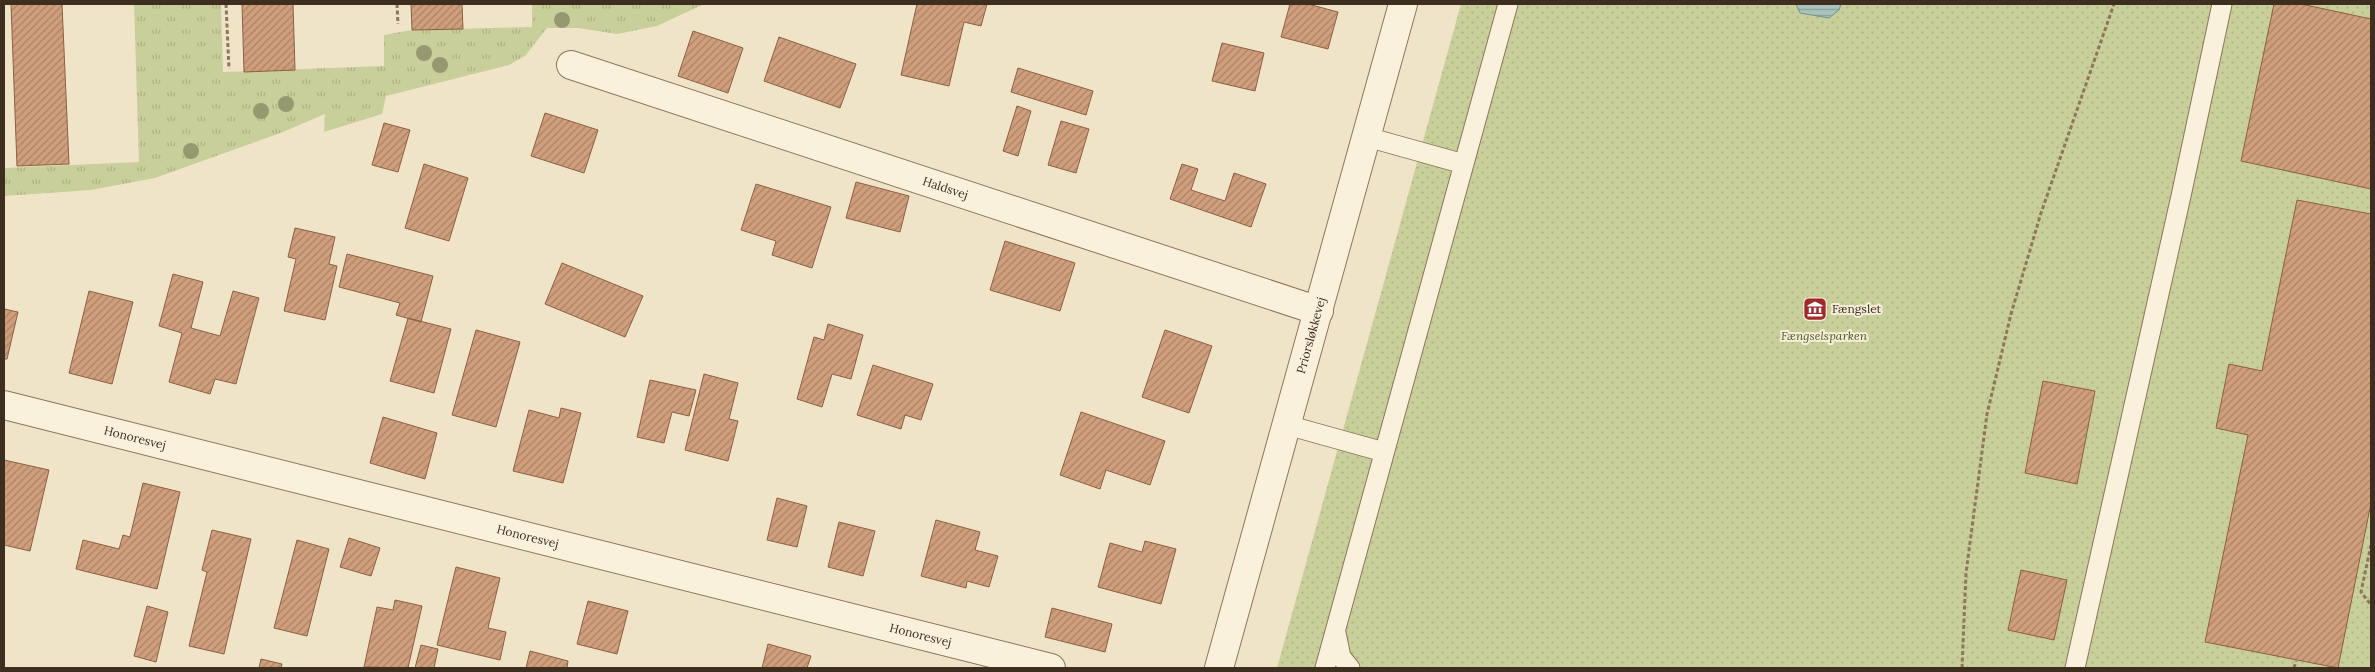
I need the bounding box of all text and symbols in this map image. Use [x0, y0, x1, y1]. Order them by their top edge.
street label: Haldsvej [921, 173, 970, 202]
street label: Priorsløkkevej [1293, 295, 1328, 375]
museum icon: Fængslet [1802, 296, 1828, 322]
place label: Fængslet [1832, 301, 1882, 316]
park label: Fængselsparken [1781, 328, 1868, 343]
street label: Honoresvej [103, 422, 168, 452]
street label: Honoresvej [495, 521, 560, 551]
street label: Honoresvej [888, 620, 953, 650]

